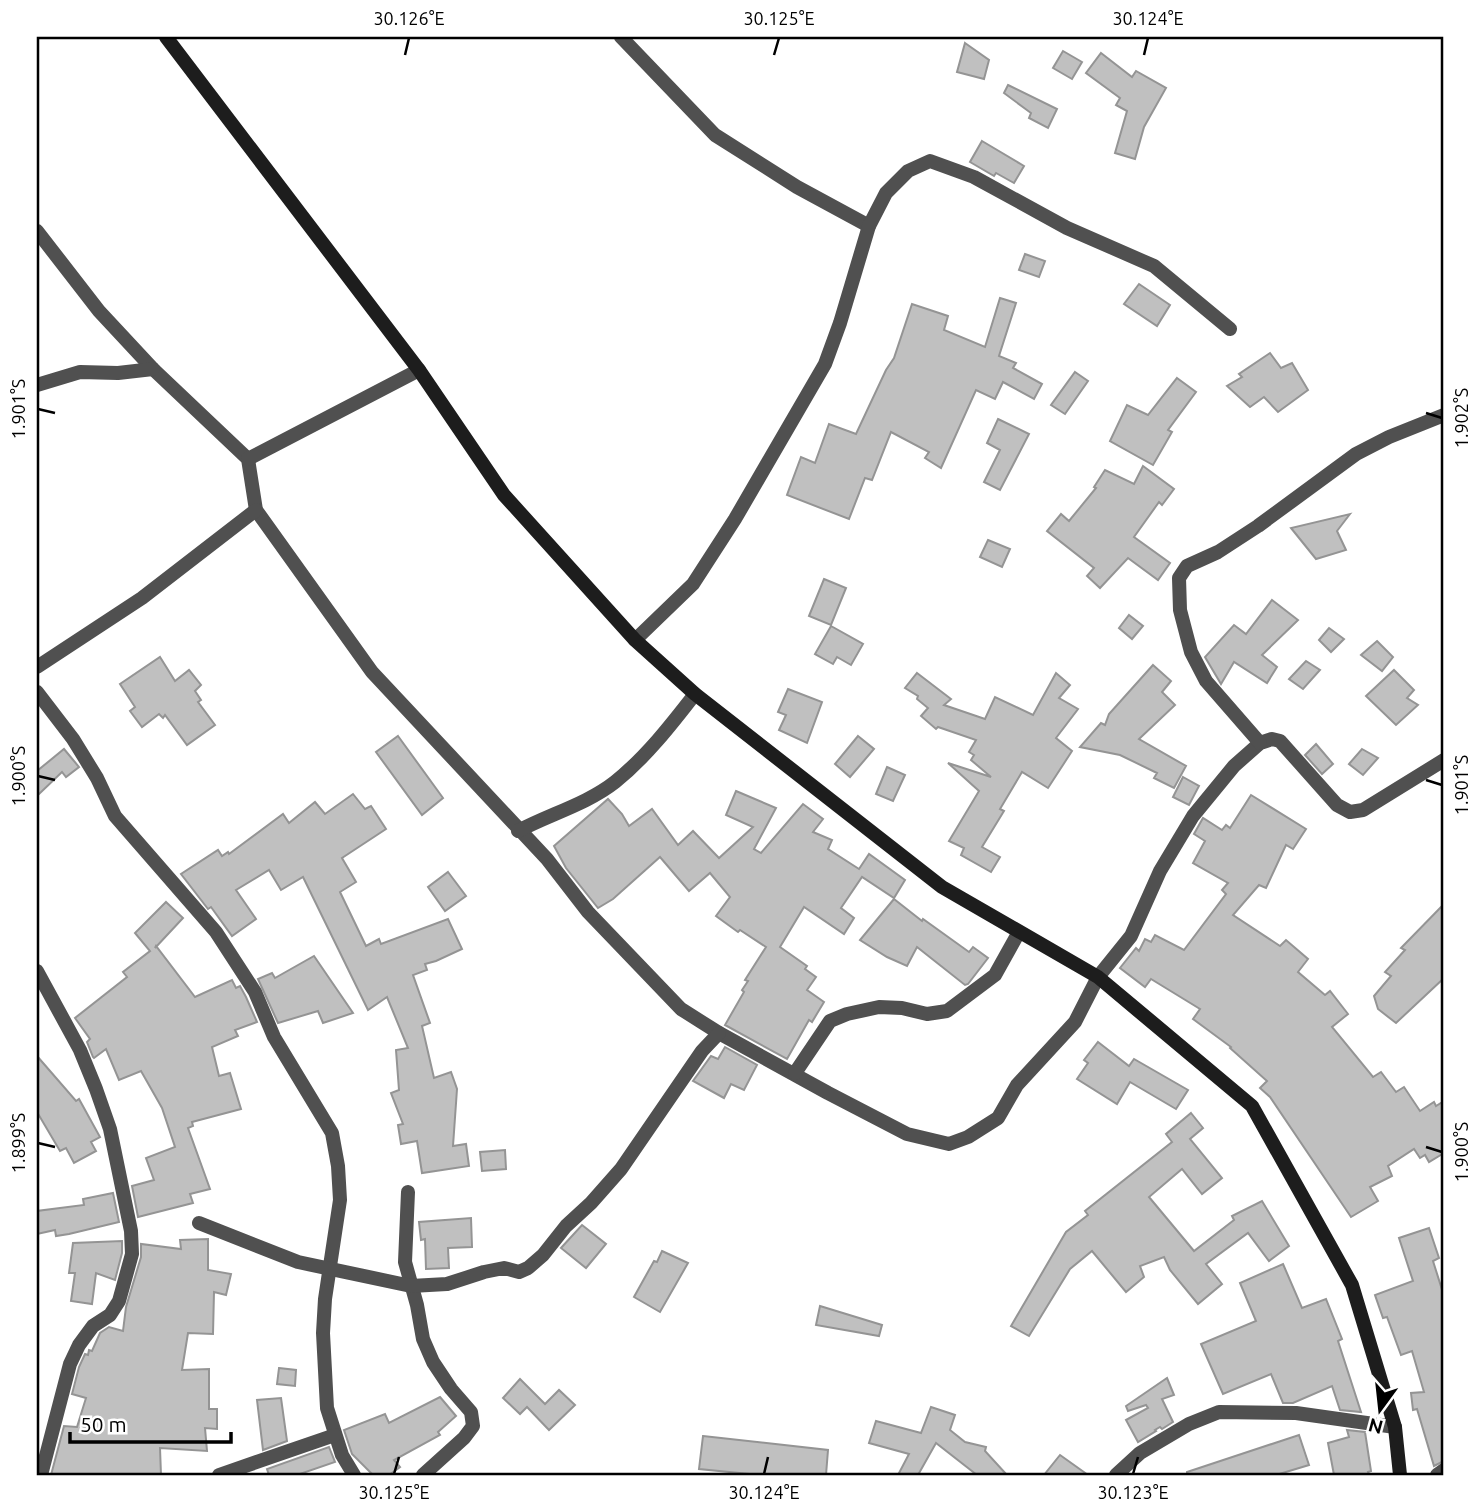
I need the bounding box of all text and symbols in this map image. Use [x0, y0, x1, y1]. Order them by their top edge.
text: 30.126°E [373, 8, 445, 28]
text: 30.125°E [743, 8, 815, 28]
text: 30.124°E [1112, 8, 1184, 28]
text: 1.901°S [8, 379, 28, 439]
text: 1.902°S [1451, 388, 1471, 448]
text: 1.900°S [8, 746, 28, 806]
text: 1.901°S [1451, 755, 1471, 815]
text: 1.899°S [8, 1113, 28, 1173]
text: 1.900°S [1451, 1122, 1471, 1182]
north arrow [1344, 1376, 1414, 1446]
scale bar [70, 1400, 231, 1444]
text: 50 m [80, 1412, 127, 1436]
text: N [1366, 1414, 1385, 1439]
text: 30.125°E [358, 1482, 430, 1502]
text: 30.124°E [728, 1482, 800, 1502]
text: 30.123°E [1097, 1482, 1169, 1502]

